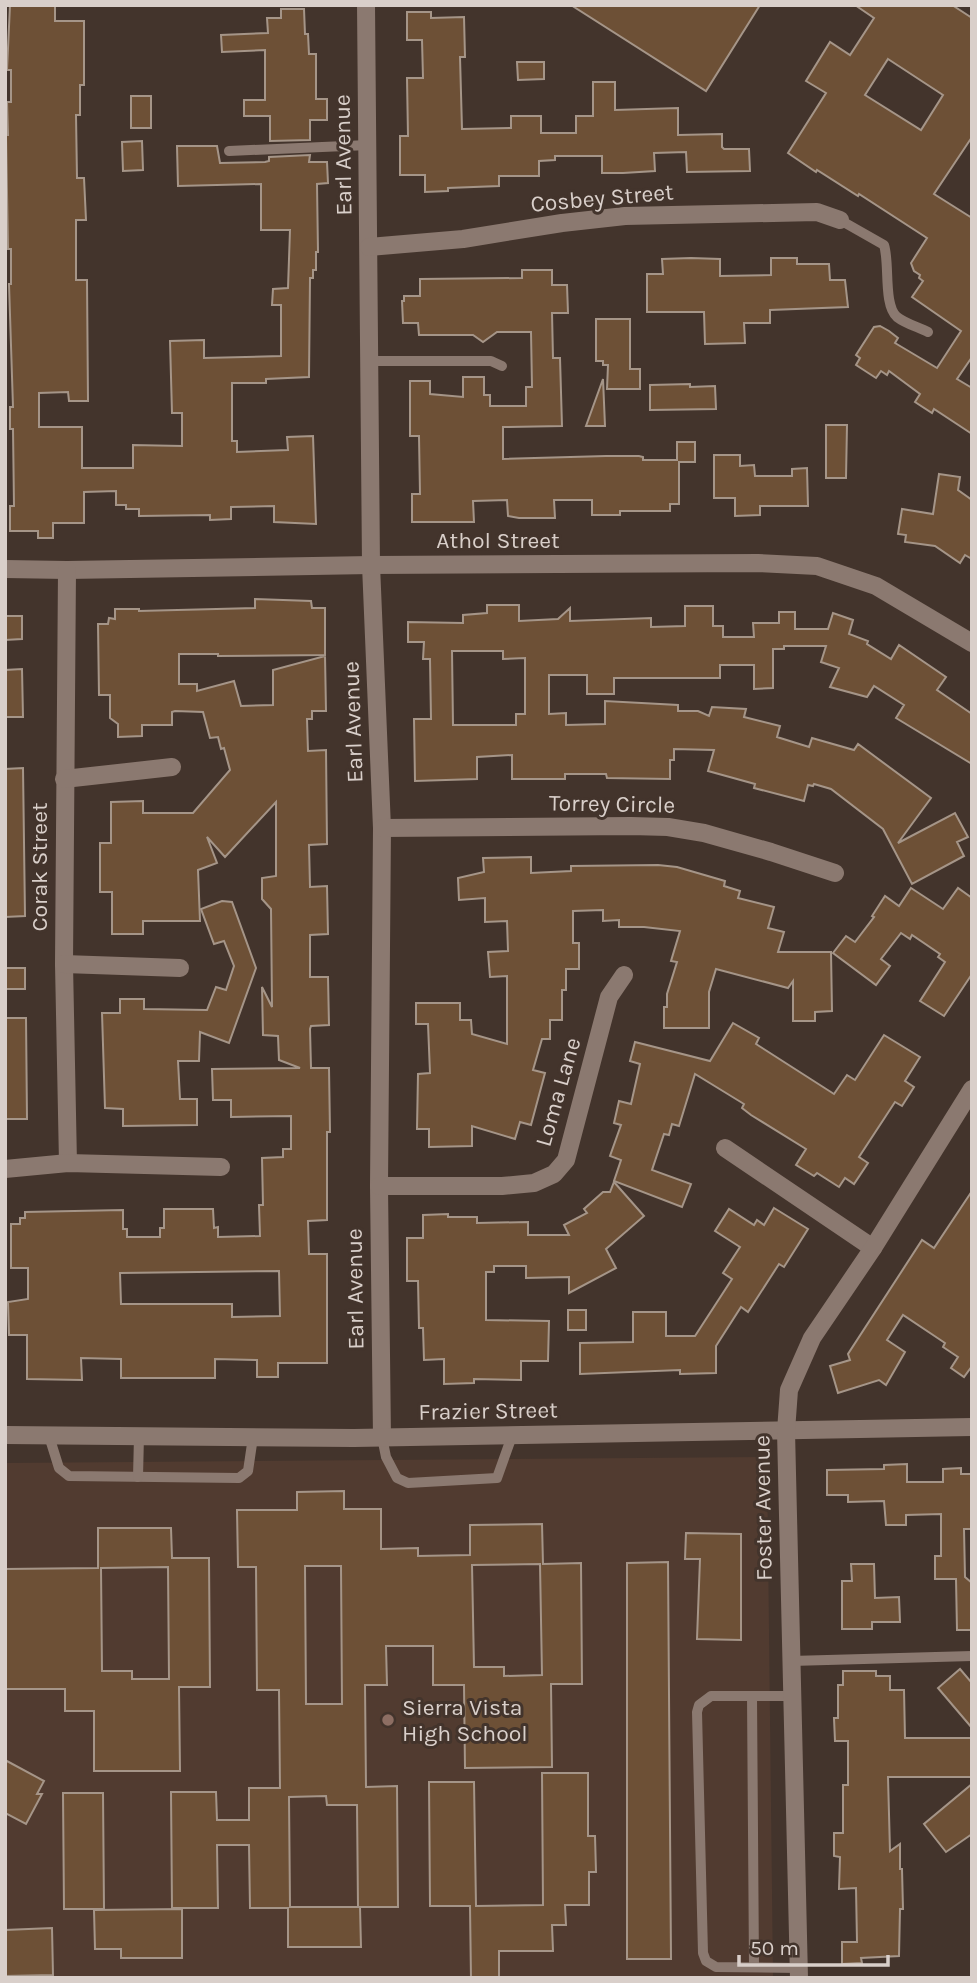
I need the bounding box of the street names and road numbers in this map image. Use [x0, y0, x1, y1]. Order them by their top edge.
street label: Earl Avenue [328, 94, 358, 216]
street label: Cosbey Street [529, 178, 675, 218]
street label: Athol Street [436, 527, 560, 554]
street label: Earl Avenue [337, 661, 369, 783]
street label: Torrey Circle [549, 789, 675, 819]
street label: Corak Street [26, 802, 53, 932]
street label: Loma Lane [530, 1034, 586, 1150]
street label: Earl Avenue [340, 1228, 370, 1350]
street label: Frazier Street [418, 1396, 558, 1426]
street label: Foster Avenue [748, 1435, 778, 1581]

